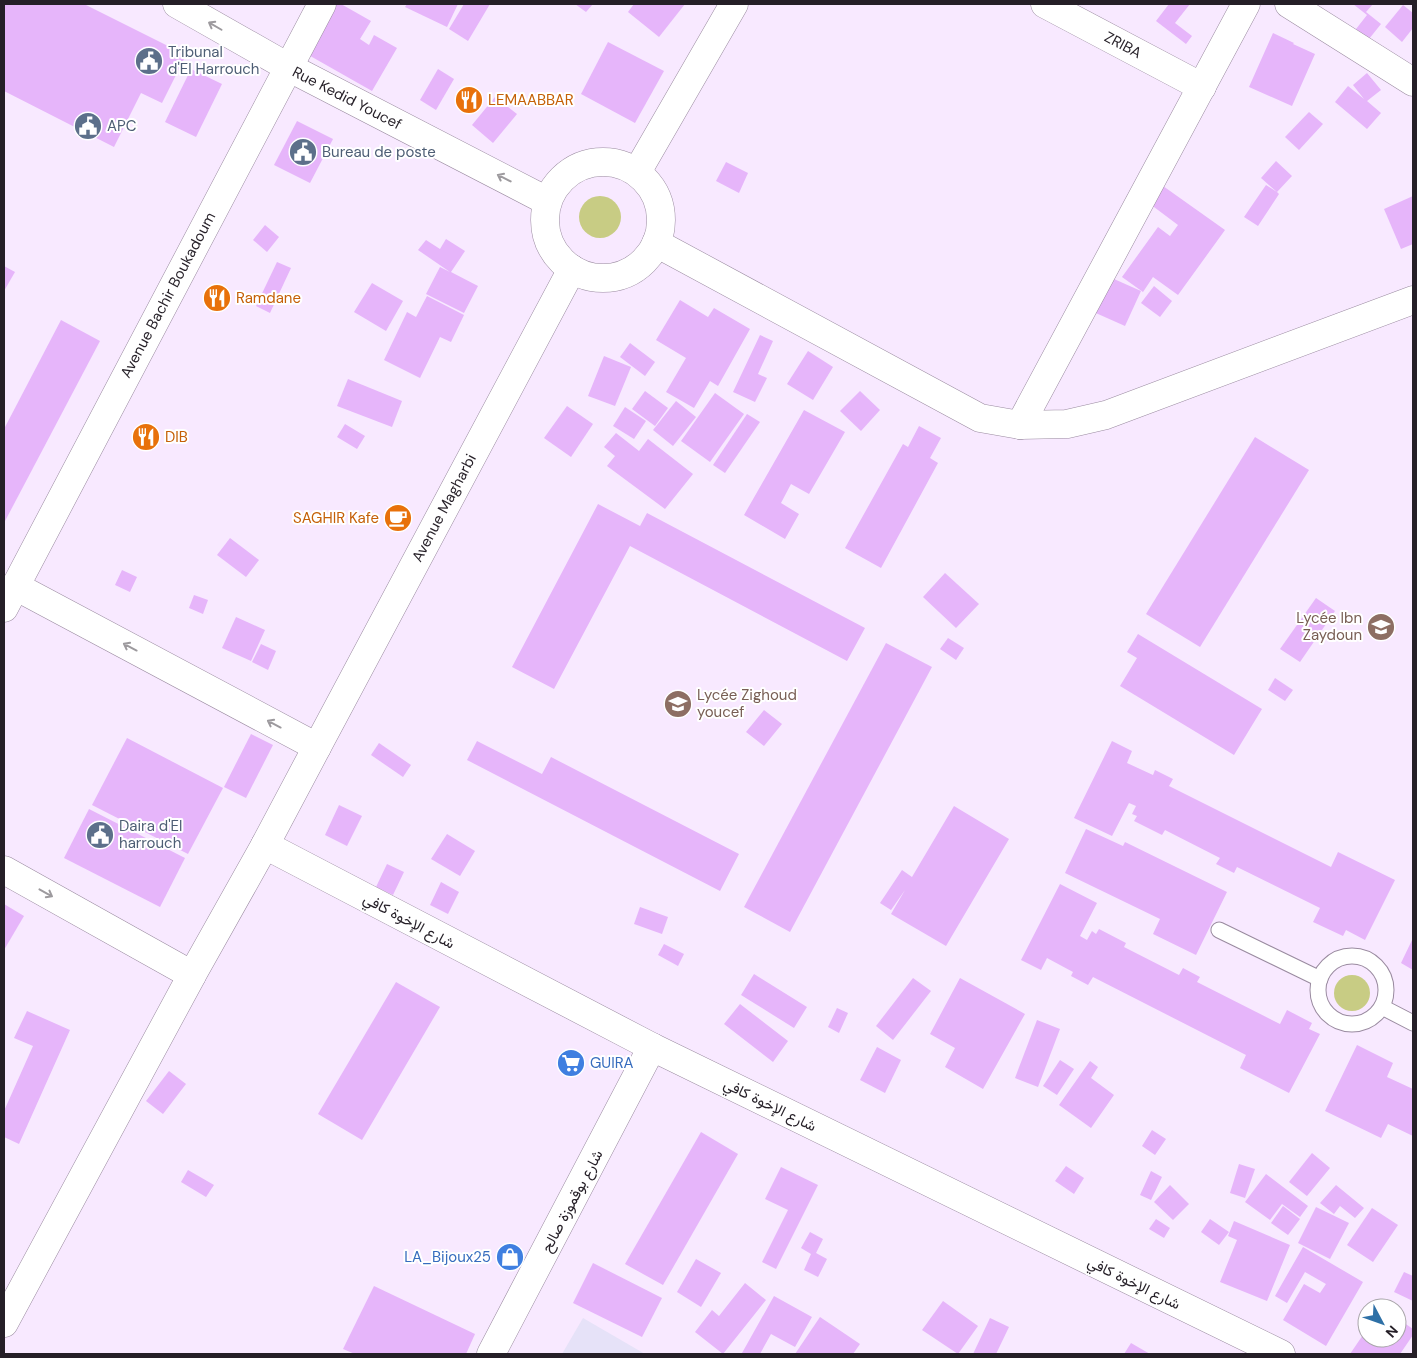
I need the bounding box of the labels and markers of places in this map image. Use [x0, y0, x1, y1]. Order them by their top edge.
place label: Tribunal d'El Harrouch [168, 42, 260, 79]
public building icon: Tribunal d'El Harrouch [134, 46, 164, 76]
restaurant icon: LEMAABBAR [454, 85, 484, 115]
place label: LEMAABBAR [488, 90, 574, 110]
public building icon: APC [73, 111, 103, 141]
place label: APC [107, 116, 137, 136]
public building icon: Bureau de poste [288, 137, 318, 167]
place label: Bureau de poste [322, 142, 436, 162]
restaurant icon: Ramdane [202, 283, 232, 313]
place label: Ramdane [236, 288, 301, 308]
restaurant icon: DIB [131, 422, 161, 452]
place label: DIB [165, 427, 188, 447]
cafe icon: SAGHIR Kafe [383, 503, 413, 533]
place label: SAGHIR Kafe [293, 508, 379, 528]
place label: Lycée Ibn Zaydoun [1296, 608, 1362, 645]
school or university icon: Lycée Ibn Zaydoun [1366, 612, 1396, 642]
place label: Lycée Zighoud youcef [697, 685, 797, 722]
school or university icon: Lycée Zighoud youcef [663, 689, 693, 719]
place label: Daira d'El harrouch [119, 816, 182, 853]
public building icon: Daira d'El harrouch [85, 820, 115, 850]
supermarket icon: GUIRA [556, 1048, 586, 1078]
place label: GUIRA [590, 1053, 634, 1073]
shop icon: LA_Bijoux25 [495, 1242, 525, 1272]
place label: LA_Bijoux25 [404, 1247, 491, 1267]

